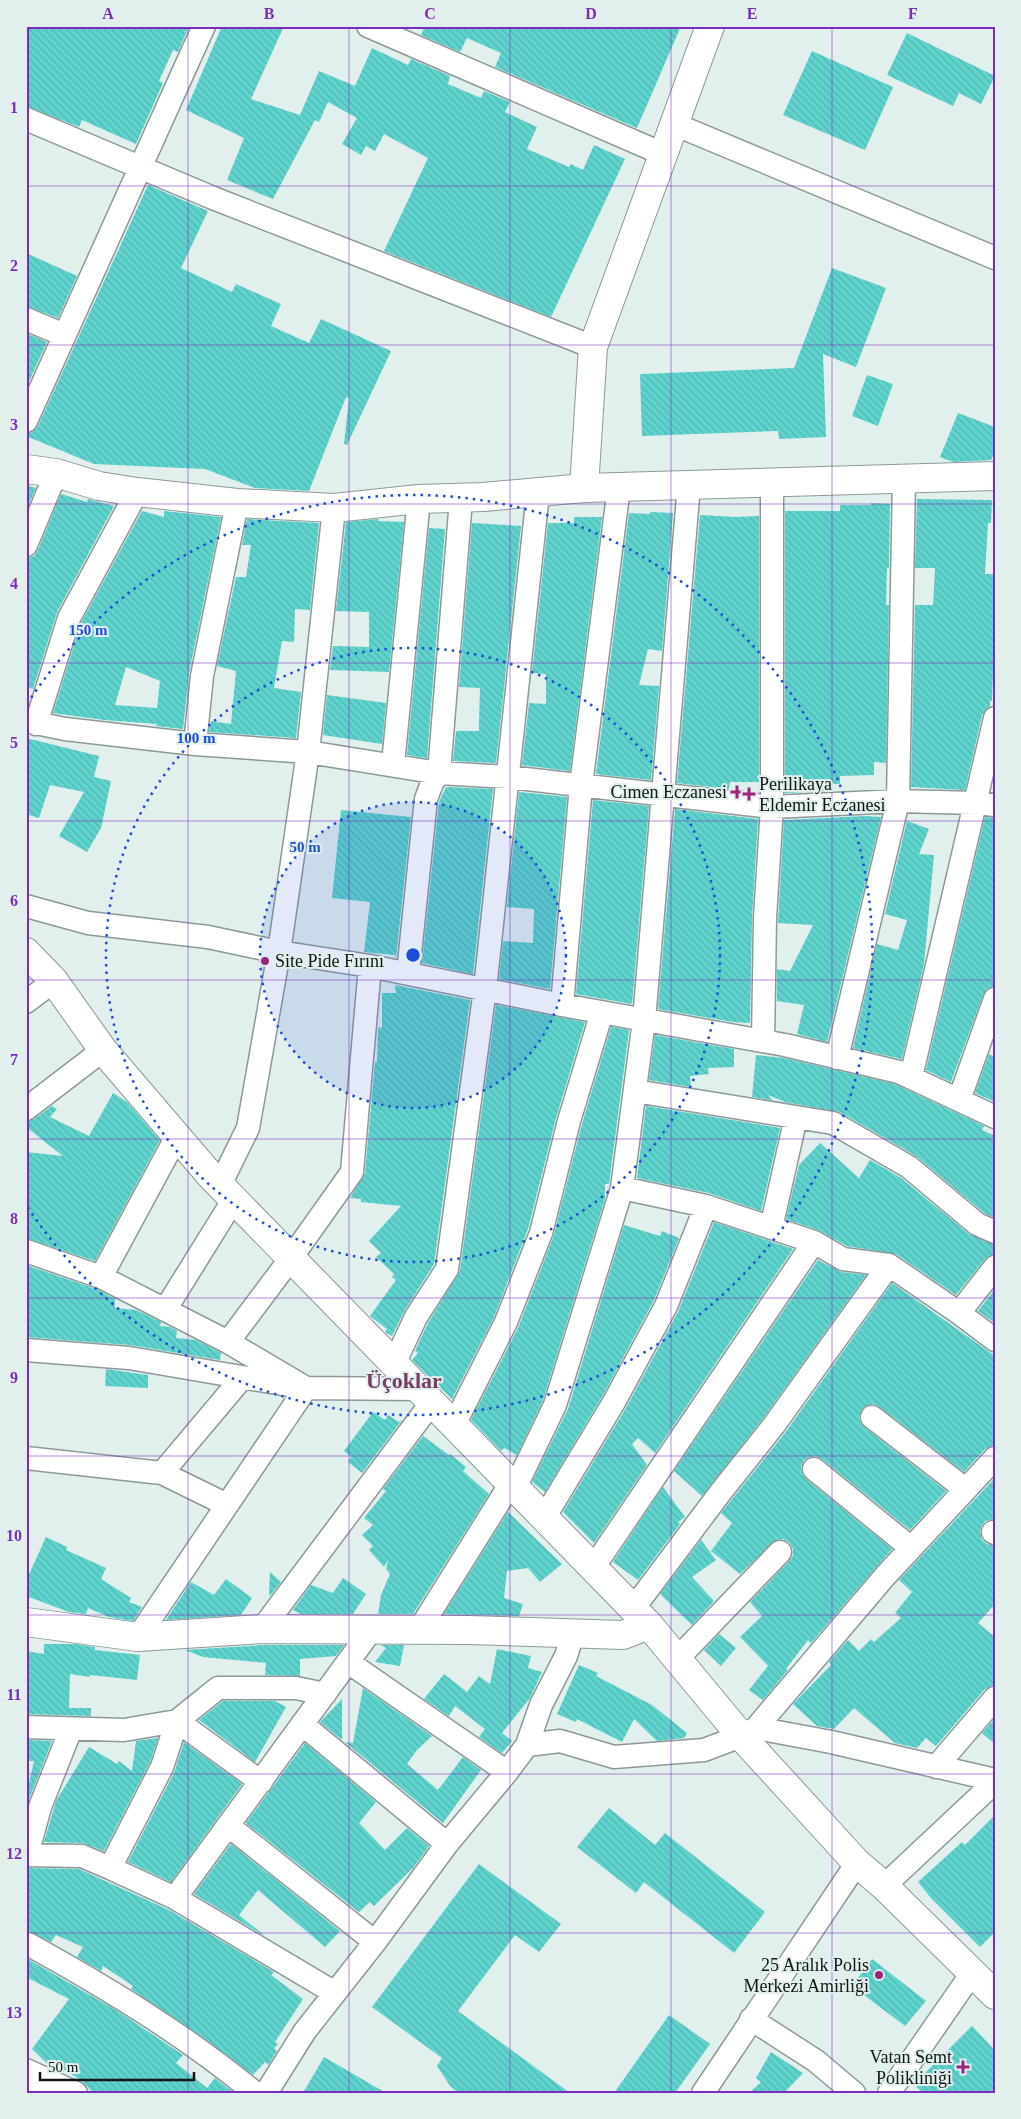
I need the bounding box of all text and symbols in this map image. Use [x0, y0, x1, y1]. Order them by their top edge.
text: A [102, 5, 114, 22]
text: B [264, 5, 275, 22]
text: C [424, 5, 436, 22]
text: D [585, 5, 597, 22]
text: E [747, 5, 757, 22]
text: F [908, 5, 918, 22]
text: 1 [10, 99, 18, 116]
text: 2 [10, 257, 18, 274]
text: 3 [10, 416, 18, 433]
text: 4 [10, 575, 18, 592]
text: 150 m [69, 622, 108, 638]
text: 100 m [177, 730, 216, 746]
text: 5 [10, 734, 18, 751]
place label: Perilikaya Eldemir Eczanesi [759, 774, 885, 815]
place label: Cimen Eczanesi [611, 782, 727, 802]
marker: Cimen Eczanesi [731, 786, 743, 798]
marker: Perilikaya Eldemir Eczanesi [743, 788, 755, 800]
text: 50 m [289, 839, 321, 855]
text: 6 [10, 892, 18, 909]
centre of rings [404, 946, 422, 964]
place label: Site Pide Fırını [275, 951, 384, 971]
marker: Site Pide Fırını [259, 955, 271, 967]
text: 7 [10, 1051, 18, 1068]
text: 8 [10, 1210, 18, 1227]
district label: Üçoklar [366, 1368, 442, 1393]
text: 9 [10, 1369, 18, 1386]
text: 10 [6, 1527, 22, 1544]
text: 11 [6, 1686, 22, 1703]
text: 12 [6, 1845, 22, 1862]
place label: 25 Aralık Polis Merkezi Amirliği [744, 1955, 869, 1996]
marker: 25 Aralık Polis Merkezi Amirliği [873, 1969, 885, 1981]
text: 13 [6, 2004, 22, 2021]
place label: Vatan Semt Polikliniği [870, 2047, 952, 2088]
scale bar [40, 2049, 194, 2081]
text: 50 m [48, 2059, 79, 2075]
marker: Vatan Semt Polikliniği [956, 2060, 970, 2074]

